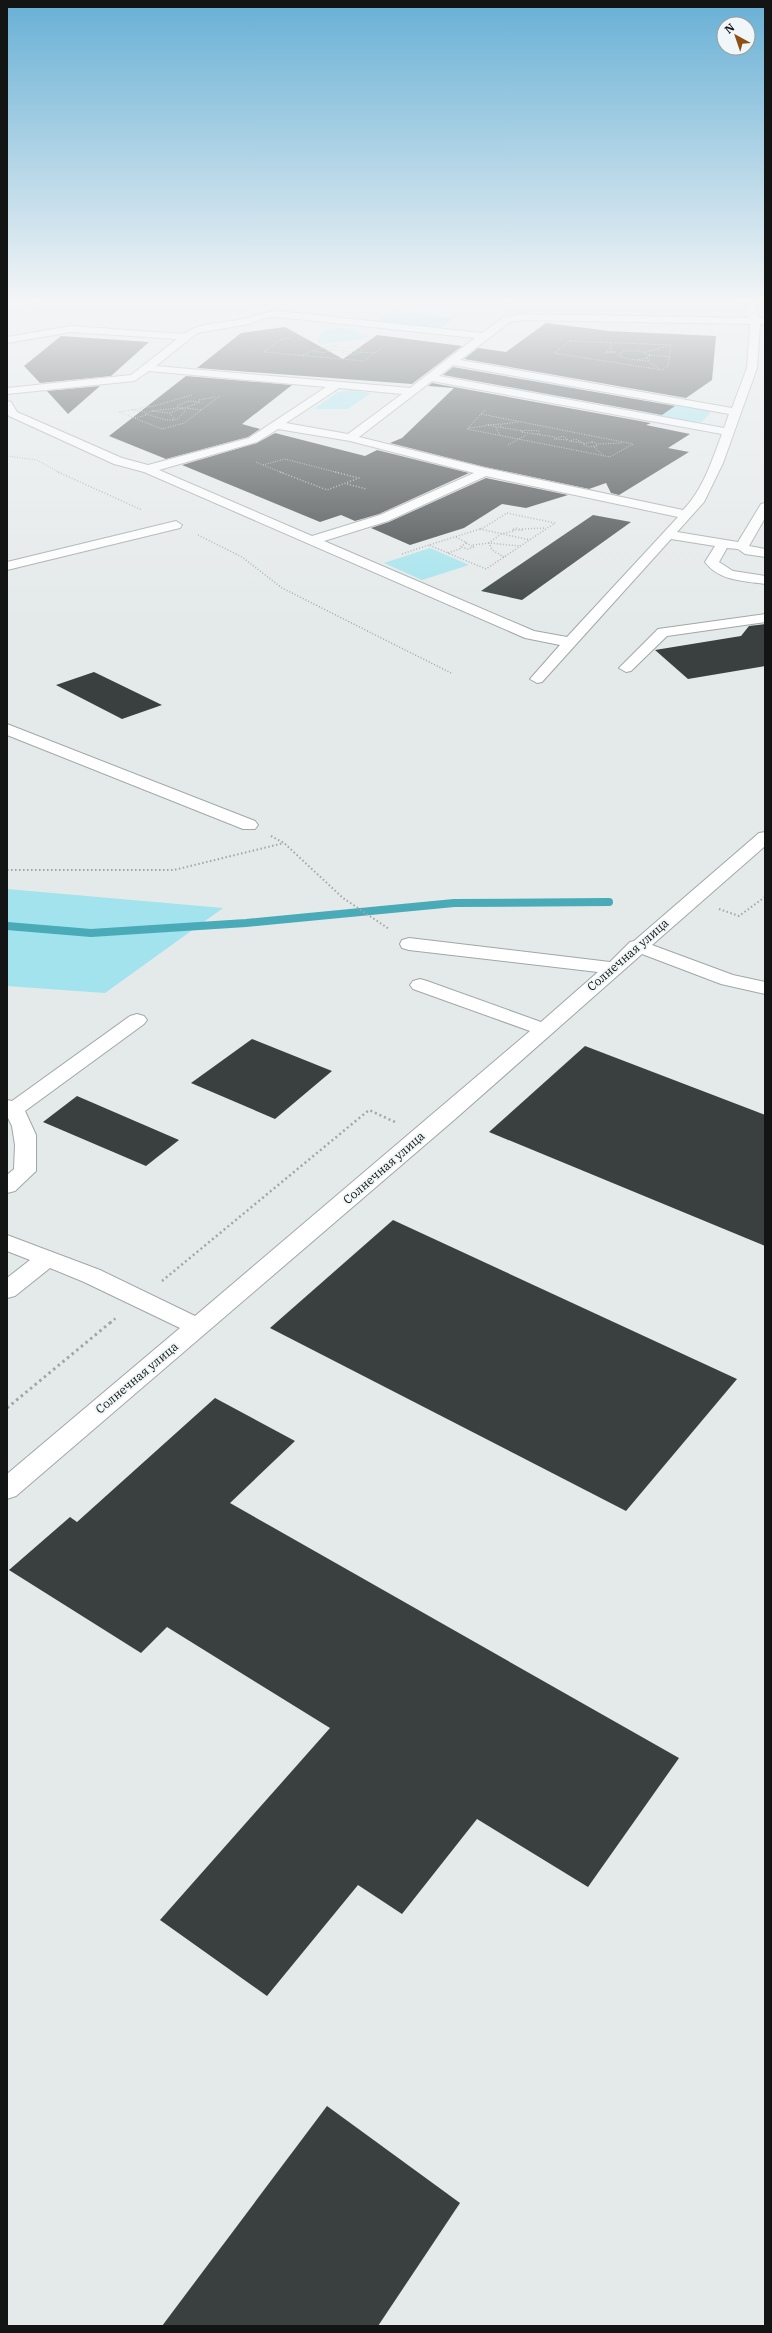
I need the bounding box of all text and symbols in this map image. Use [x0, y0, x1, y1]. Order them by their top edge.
north arrow [716, 16, 756, 56]
text: N [722, 20, 738, 36]
street label: Солнечная улица [584, 915, 672, 994]
street label: Солнечная улица [340, 1128, 428, 1207]
street label: Солнечная улица [92, 1338, 181, 1417]

